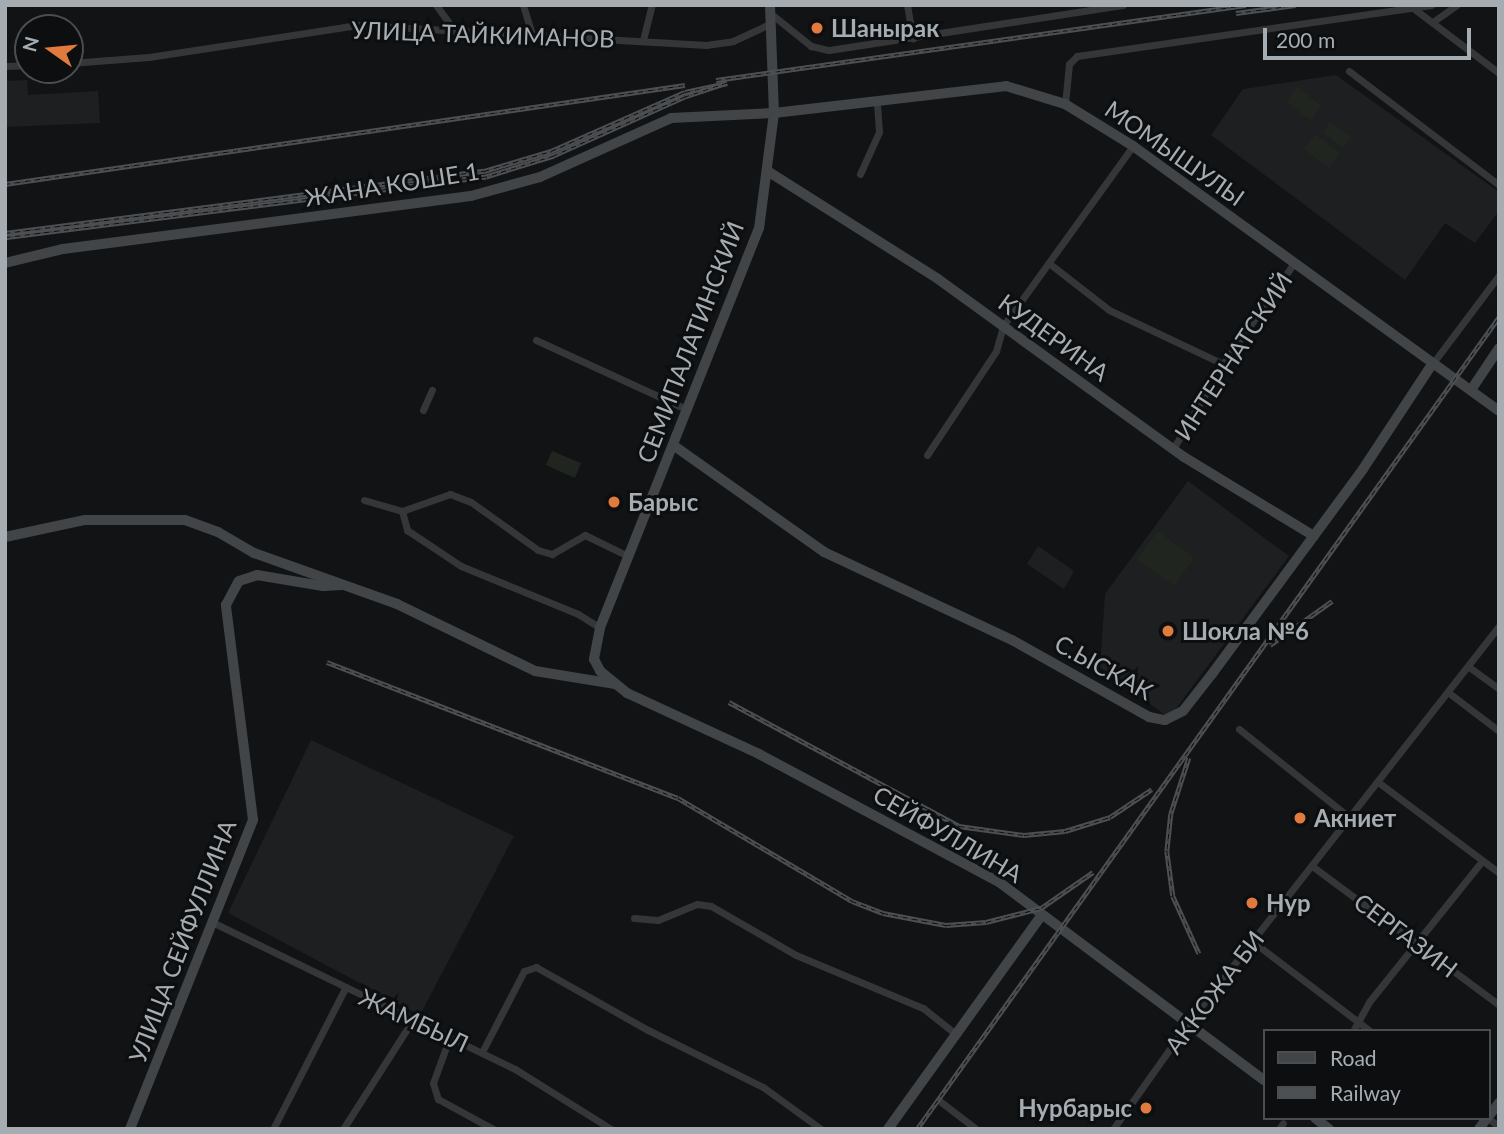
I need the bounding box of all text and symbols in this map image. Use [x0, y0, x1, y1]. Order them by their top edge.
north arrow [14, 14, 84, 84]
place label: Шанырак [831, 14, 939, 42]
scale bar [1266, 14, 1474, 58]
street label: УЛИЦА ТАЙКИМАНОВ [351, 15, 615, 53]
marker: Шанырак [809, 20, 825, 36]
text: 200 m [1276, 27, 1335, 52]
text: N [17, 34, 43, 54]
street label: МОМЫШУЛЫ [1100, 94, 1250, 212]
street label: ЖАНА КОШЕ 1 [303, 156, 481, 212]
street label: СЕМИПАЛАТИНСКИЙ [631, 217, 749, 467]
street label: ИНТЕРНАТСКИЙ [1168, 267, 1298, 445]
street label: КУДЕРИНА [993, 287, 1115, 387]
place label: Барыс [628, 488, 698, 516]
marker: Барыс [606, 494, 622, 510]
place label: Шокла №6 [1182, 617, 1309, 645]
marker: Шокла №6 [1160, 623, 1176, 639]
street label: С.ЫСКАК [1050, 628, 1158, 706]
street label: СЕЙФУЛЛИНА [868, 780, 1028, 888]
place label: Акниет [1314, 804, 1396, 832]
marker: Акниет [1292, 810, 1308, 826]
street label: УЛИЦА СЕЙФУЛЛИНА [122, 815, 242, 1067]
street label: СЕРГАЗИН [1349, 887, 1463, 983]
place label: Нур [1266, 889, 1311, 917]
marker: Нур [1244, 895, 1260, 911]
street label: АККОЖА БИ [1158, 925, 1270, 1059]
street label: ЖАМБЫЛ [355, 982, 473, 1058]
legend [1262, 1029, 1490, 1120]
text: Road [1330, 1045, 1377, 1070]
text: Railway [1330, 1080, 1401, 1105]
place label: Нурбарыс [1018, 1094, 1132, 1122]
marker: Нурбарыс [1138, 1100, 1154, 1116]

